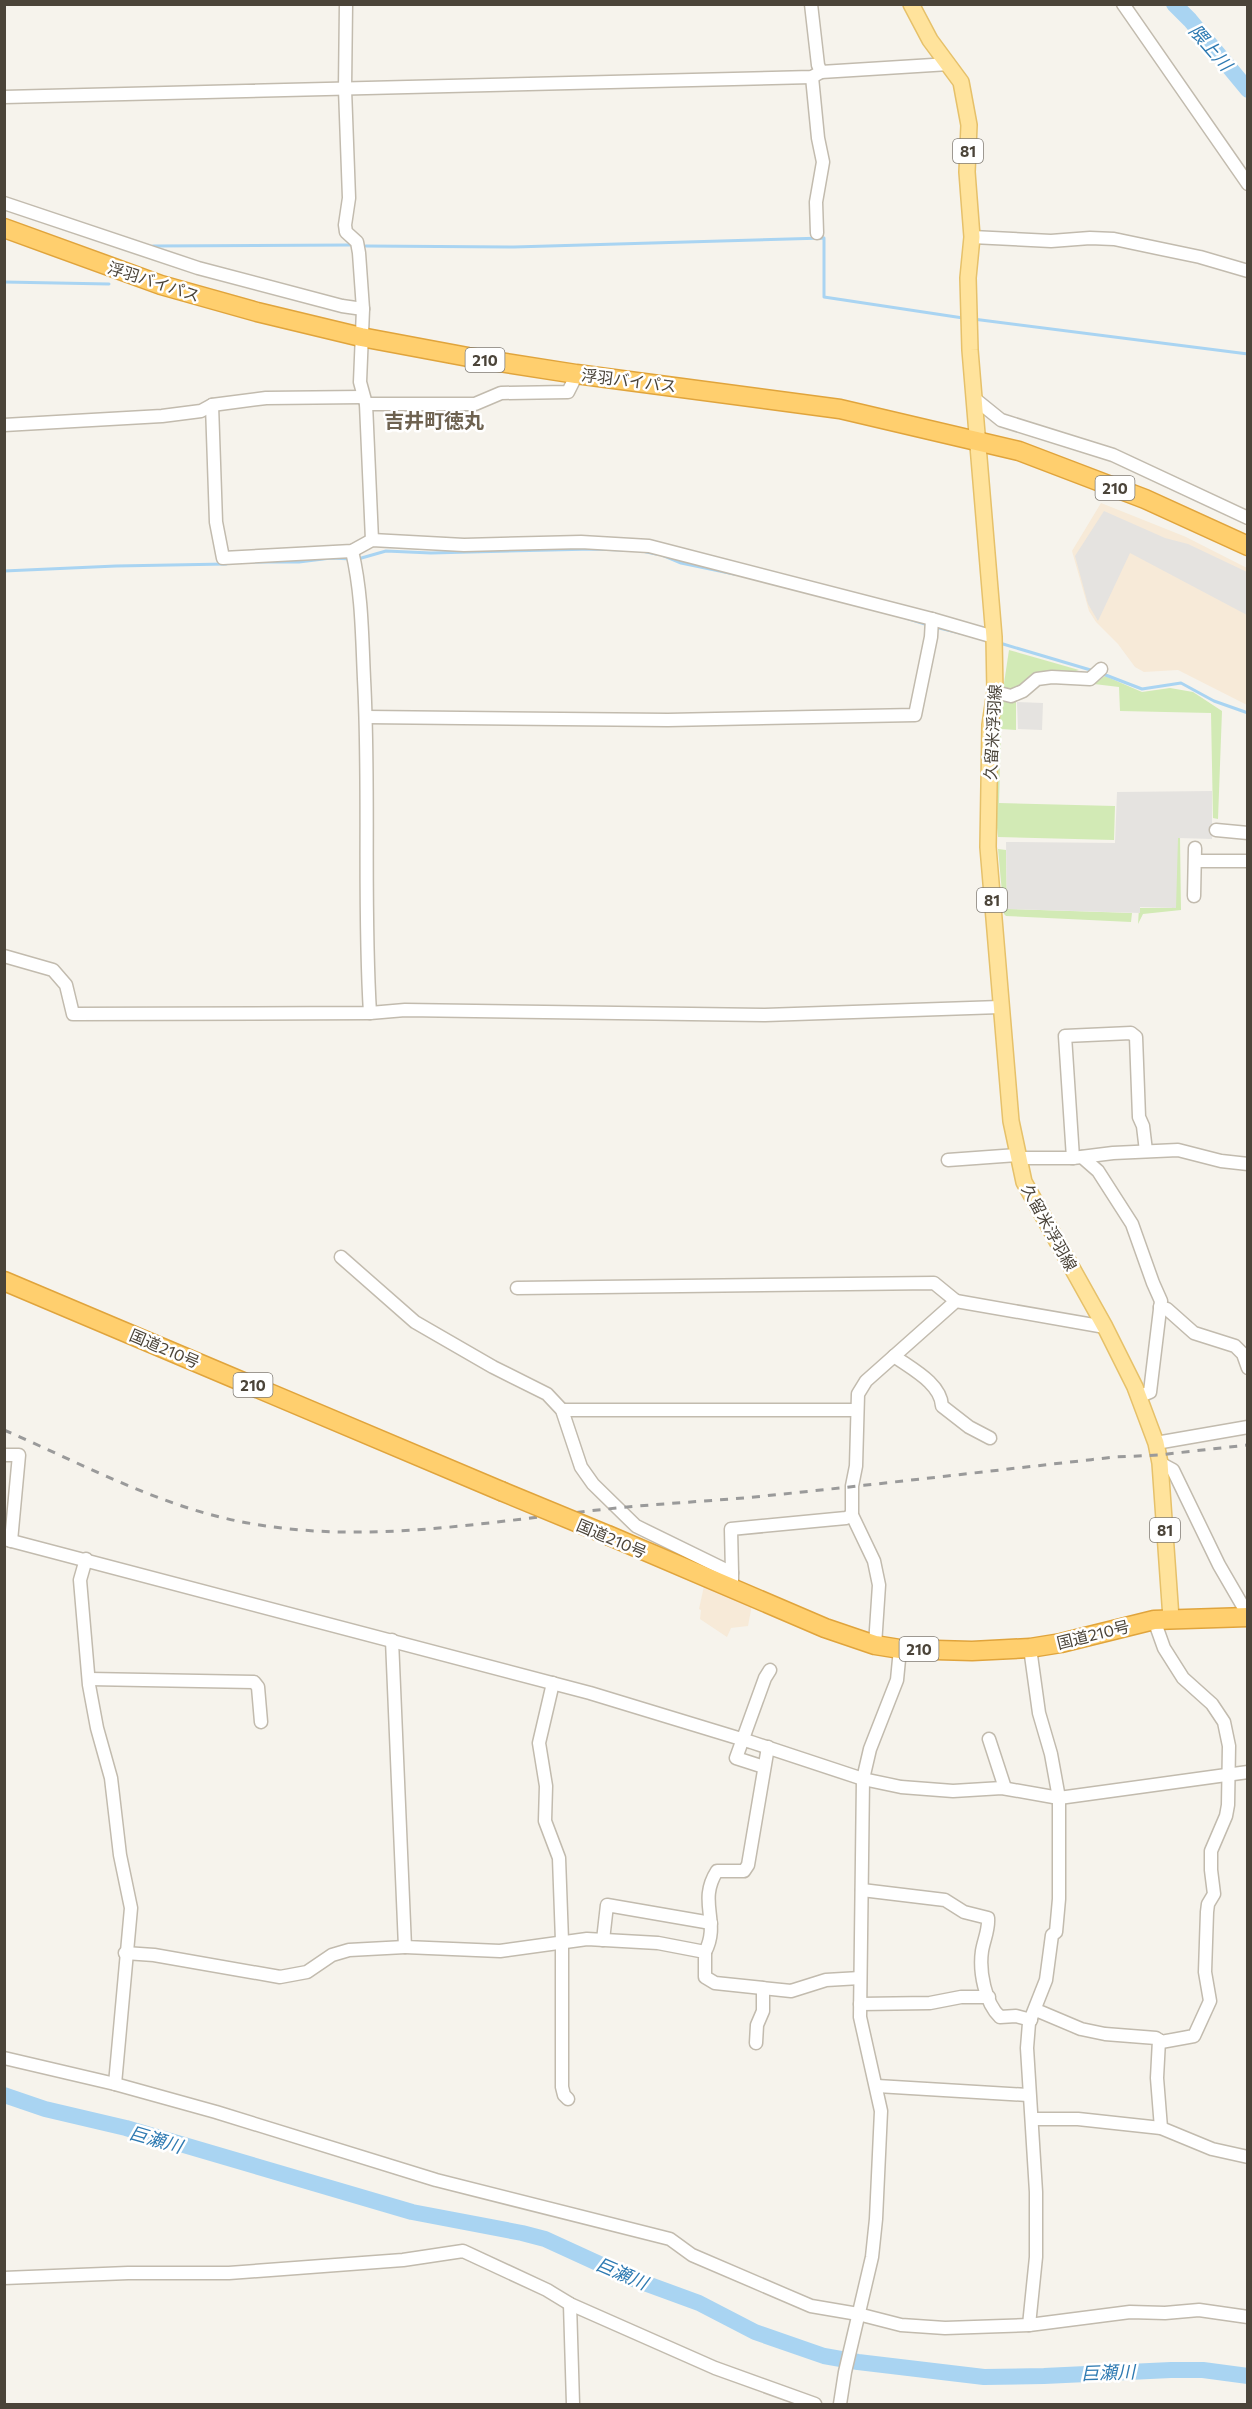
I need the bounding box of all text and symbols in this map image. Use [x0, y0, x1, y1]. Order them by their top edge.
water label: 隈上川 [1185, 19, 1238, 76]
road number: 81 [953, 139, 983, 163]
street label: 浮羽バイパス [106, 257, 202, 305]
road number: 210 [466, 348, 504, 372]
street label: 浮羽バイパス [580, 365, 678, 395]
district label: 吉井町徳丸 [384, 408, 484, 432]
road number: 210 [1096, 476, 1134, 500]
street label: 久留米浮羽線 [980, 684, 1004, 780]
road number: 81 [977, 888, 1007, 912]
street label: 久留米浮羽線 [1018, 1180, 1082, 1274]
street label: 国道210号 [127, 1325, 203, 1371]
road number: 210 [234, 1373, 272, 1397]
street label: 国道210号 [574, 1515, 650, 1561]
road number: 81 [1150, 1518, 1180, 1542]
street label: 国道210号 [1055, 1616, 1131, 1652]
road number: 210 [900, 1637, 938, 1661]
water label: 巨瀬川 [127, 2121, 187, 2158]
water label: 巨瀬川 [593, 2252, 653, 2294]
water label: 巨瀬川 [1081, 2360, 1137, 2384]

